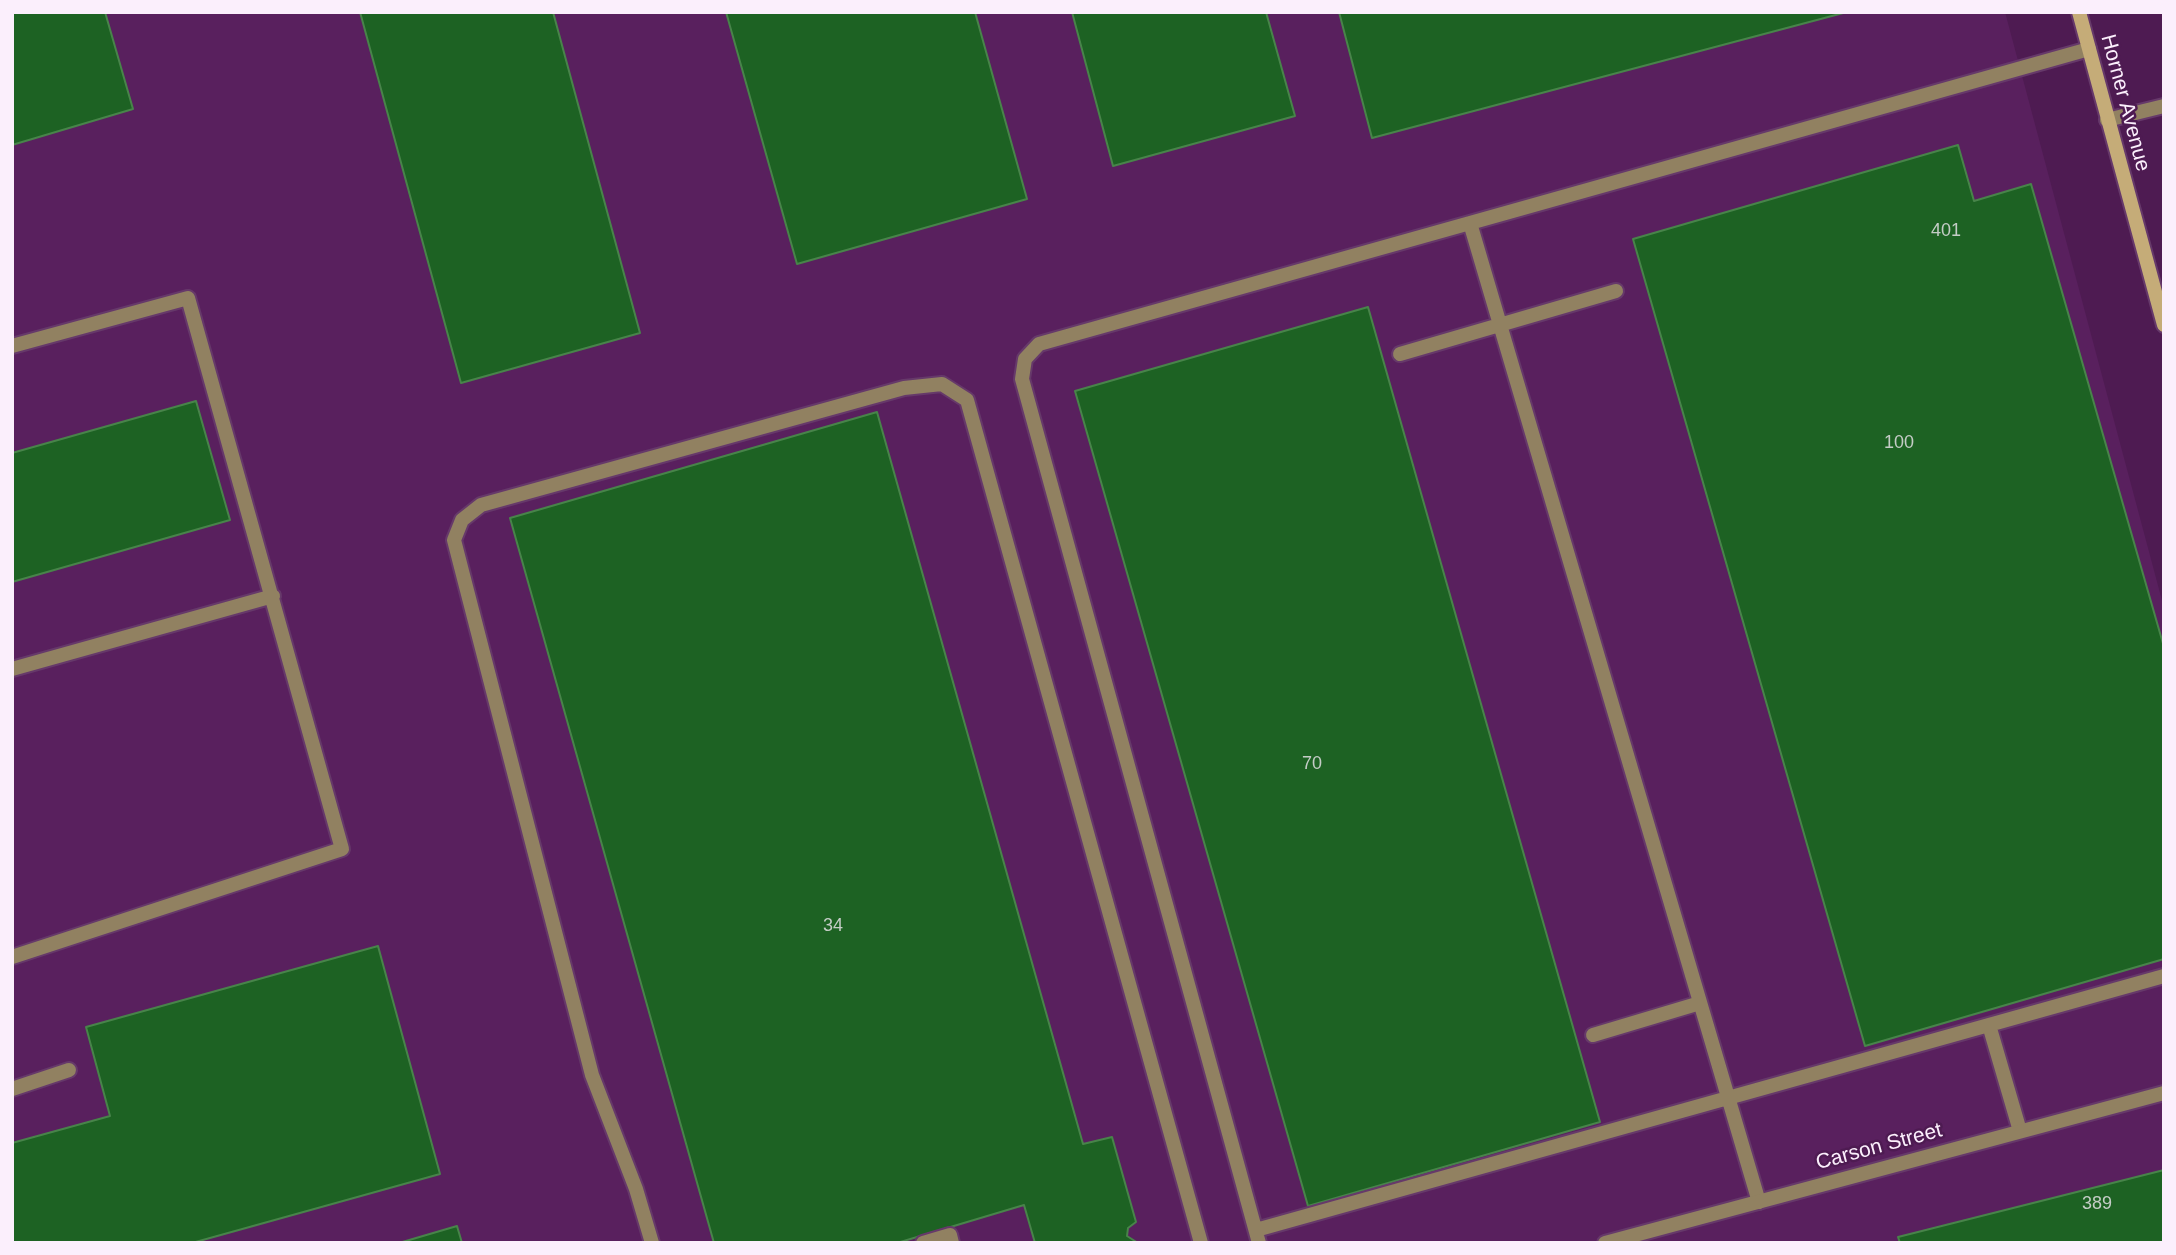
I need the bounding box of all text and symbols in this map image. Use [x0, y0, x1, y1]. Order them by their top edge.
street label: Horner Avenue [2095, 32, 2155, 174]
house number: 401 [1931, 220, 1961, 242]
house number: 100 [1884, 432, 1914, 454]
house number: 70 [1302, 753, 1322, 775]
house number: 34 [823, 915, 843, 937]
street label: Carson Street [1813, 1118, 1945, 1176]
house number: 389 [2082, 1193, 2112, 1215]

